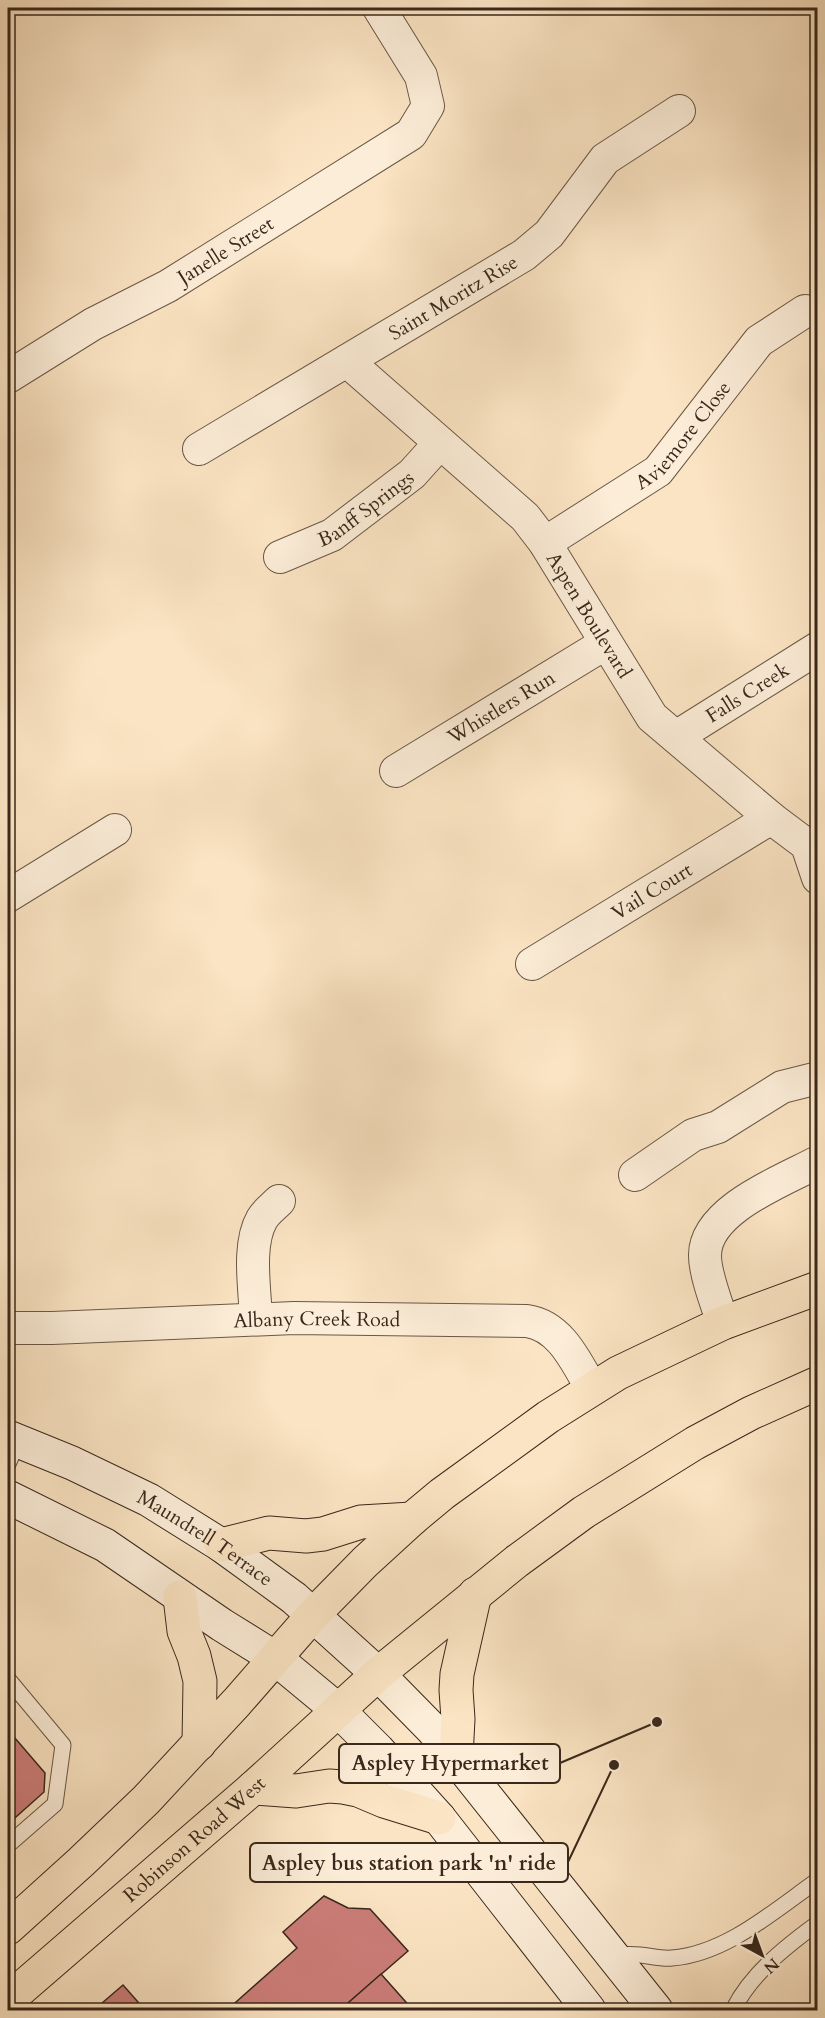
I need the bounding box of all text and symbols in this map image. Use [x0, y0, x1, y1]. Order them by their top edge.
street label: Janelle Street [170, 209, 279, 292]
street label: Saint Moritz Rise [384, 248, 523, 346]
street label: Aviemore Close [630, 375, 737, 496]
street label: Banff Springs [313, 464, 419, 553]
street label: Aspen Boulevard [540, 547, 639, 684]
street label: Falls Creek [700, 656, 794, 729]
street label: Whistlers Run [441, 664, 560, 751]
street label: Vail Court [606, 856, 698, 926]
street label: Albany Creek Road [233, 1304, 401, 1334]
street label: Maundrell Terrace [133, 1483, 279, 1592]
callout: Aspley Hypermarket [339, 1744, 560, 1783]
text: Aspley Hypermarket [351, 1749, 549, 1778]
street label: Robinson Road West [117, 1769, 272, 1908]
callout: Aspley bus station park 'n' ride [250, 1843, 568, 1882]
text: Aspley bus station park 'n' ride [262, 1849, 556, 1878]
north arrow [732, 1925, 792, 1985]
text: N [759, 1953, 784, 1978]

